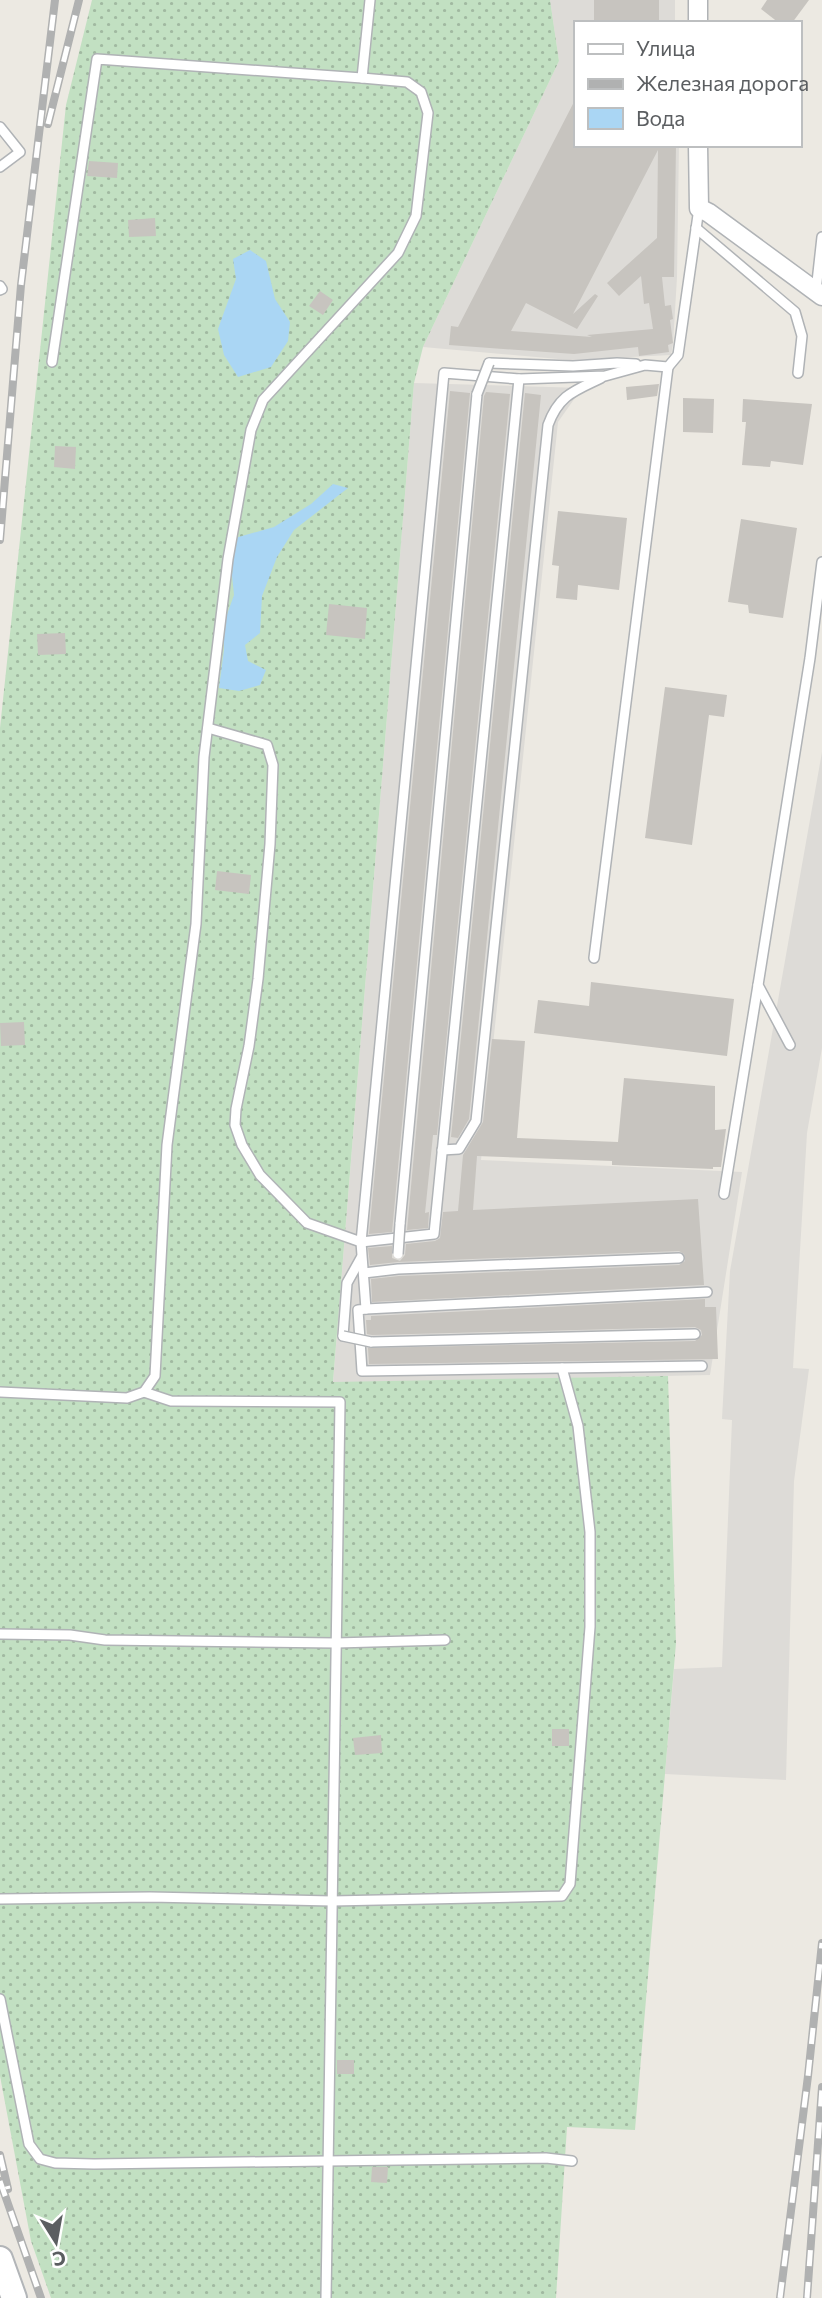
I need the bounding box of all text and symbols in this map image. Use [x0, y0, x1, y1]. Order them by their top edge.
legend [574, 21, 801, 147]
text: Улица [636, 35, 695, 60]
text: Железная дорога [636, 70, 809, 95]
text: Вода [636, 105, 685, 130]
north arrow [21, 2207, 91, 2277]
text: С [51, 2247, 68, 2272]

